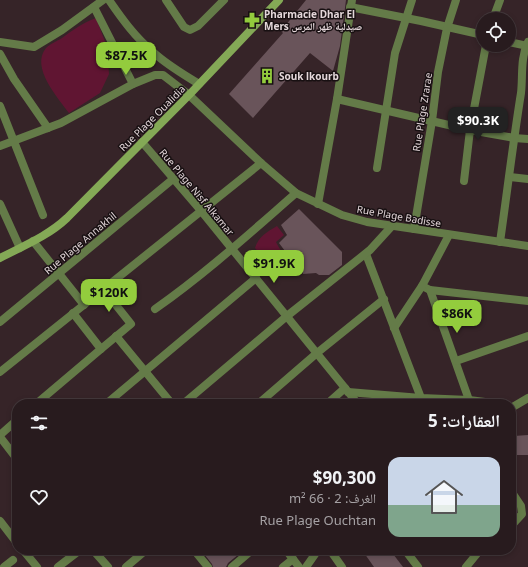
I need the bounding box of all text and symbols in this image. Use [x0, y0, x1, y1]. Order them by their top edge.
place label: Pharmacie Dhar El Mers صيدلية ظهر المرس [264, 7, 362, 33]
pharmacy icon: Pharmacie Dhar El Mers صيدلية ظهر المرس [243, 11, 261, 29]
map controls [476, 12, 516, 52]
button: locate [476, 12, 516, 52]
pin: $87.5K [93, 42, 159, 76]
text: $87.5K [105, 46, 147, 64]
building icon: Souk lkourb [258, 67, 276, 85]
place label: Souk lkourb [279, 69, 339, 83]
street label: Rue Plage Zrarae [409, 71, 435, 152]
street label: Rue Plage Oualidia [116, 82, 188, 154]
pin: $90.3K [445, 107, 511, 141]
text: $90.3K [457, 111, 499, 129]
street label: Rue Plage Nisf Alkamar [157, 146, 237, 238]
street label: Rue Plage Badisse [356, 202, 443, 230]
street label: Rue Plage Annakhil [41, 209, 119, 277]
pin: $91.9K [241, 250, 307, 284]
text: $91.9K [253, 254, 295, 272]
pin: $120K [81, 279, 137, 313]
text: $120K [90, 283, 128, 301]
pin: $86K [433, 300, 481, 334]
text: $86K [442, 304, 472, 322]
text: العقارات: 5 [428, 409, 500, 432]
icon: filters [28, 412, 50, 434]
text: $90,300 [313, 466, 376, 489]
icon: home [420, 473, 468, 521]
icon: heart [28, 486, 50, 508]
text: الغرف: 2 · 66 m² [289, 489, 376, 507]
text: Rue Plage Ouchtan [259, 511, 376, 529]

